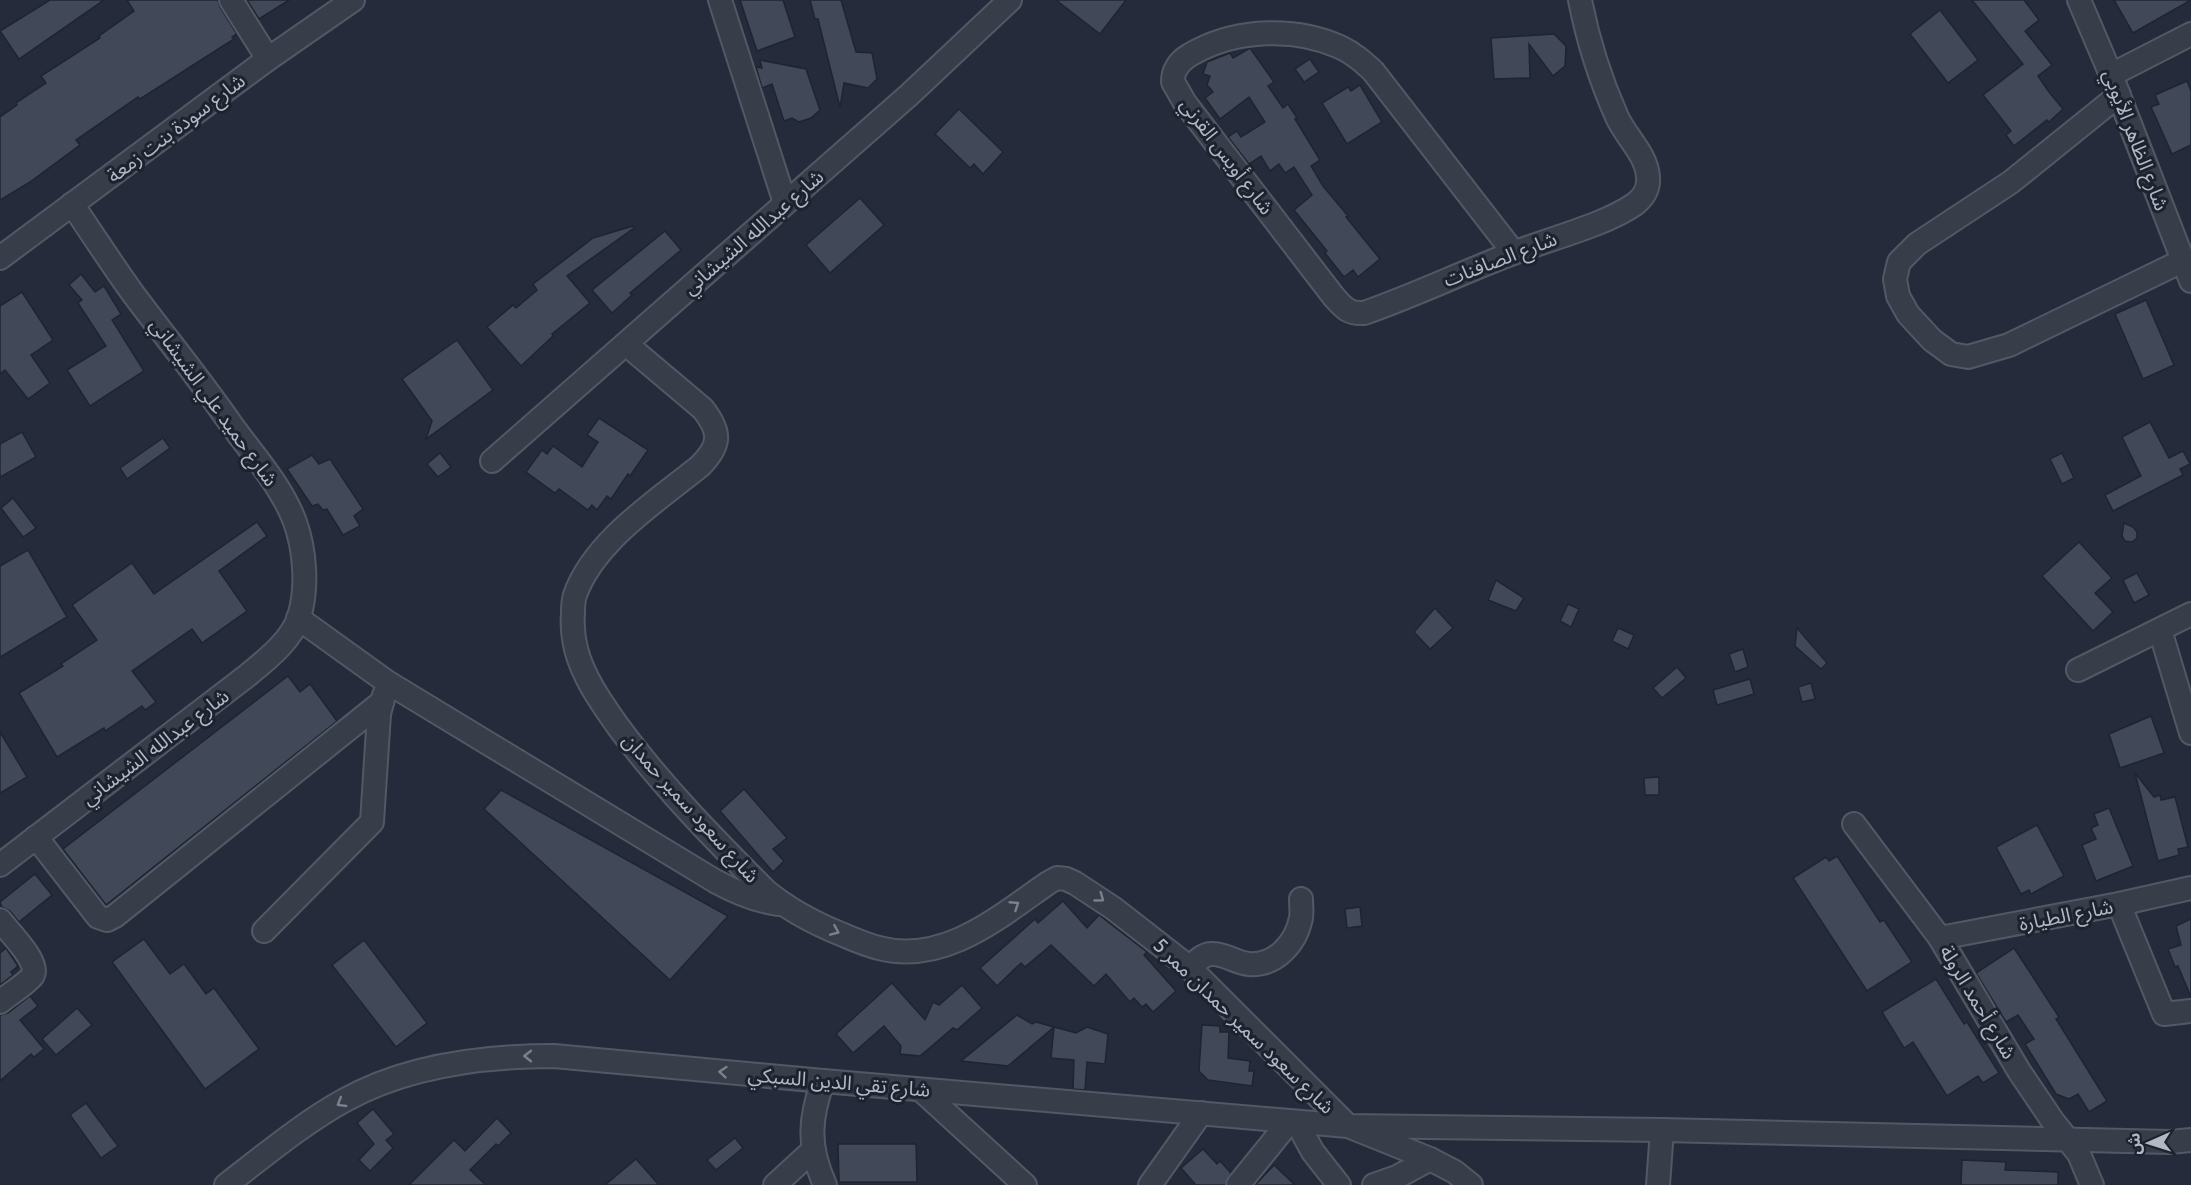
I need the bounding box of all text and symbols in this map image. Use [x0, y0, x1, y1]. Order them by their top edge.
street label: شارع الظاهر الأيوبي [2095, 66, 2174, 215]
street label: شارع سودة بنت زمعة [102, 68, 252, 190]
street label: شارع أويس القرني [1172, 93, 1279, 221]
street label: شارع عبدالله الشيشاني [678, 164, 831, 302]
street label: شارع الصافنات [1440, 226, 1561, 294]
street label: شارع حميد علي الشيشاني [142, 313, 283, 493]
street label: شارع عبدالله الشيشاني [76, 684, 236, 813]
street label: شارع سعود سمير حمدان [615, 728, 764, 890]
one-way arrow [1094, 891, 1105, 902]
street label: شارع الطيارة [2017, 894, 2116, 939]
one-way arrow [1008, 901, 1019, 912]
one-way arrow [829, 924, 840, 936]
street label: شارع سعود سمير حمدان ممر 5 [1146, 933, 1340, 1121]
street label: شارع أحمد الرولة [1932, 941, 2021, 1065]
one-way arrow [524, 1050, 533, 1062]
street label: شارع تقي الدين السبكي [747, 1062, 931, 1106]
one-way arrow [718, 1066, 727, 1079]
one-way arrow [337, 1095, 347, 1107]
north arrow [2119, 1113, 2179, 1173]
text: ش [2124, 1132, 2145, 1155]

